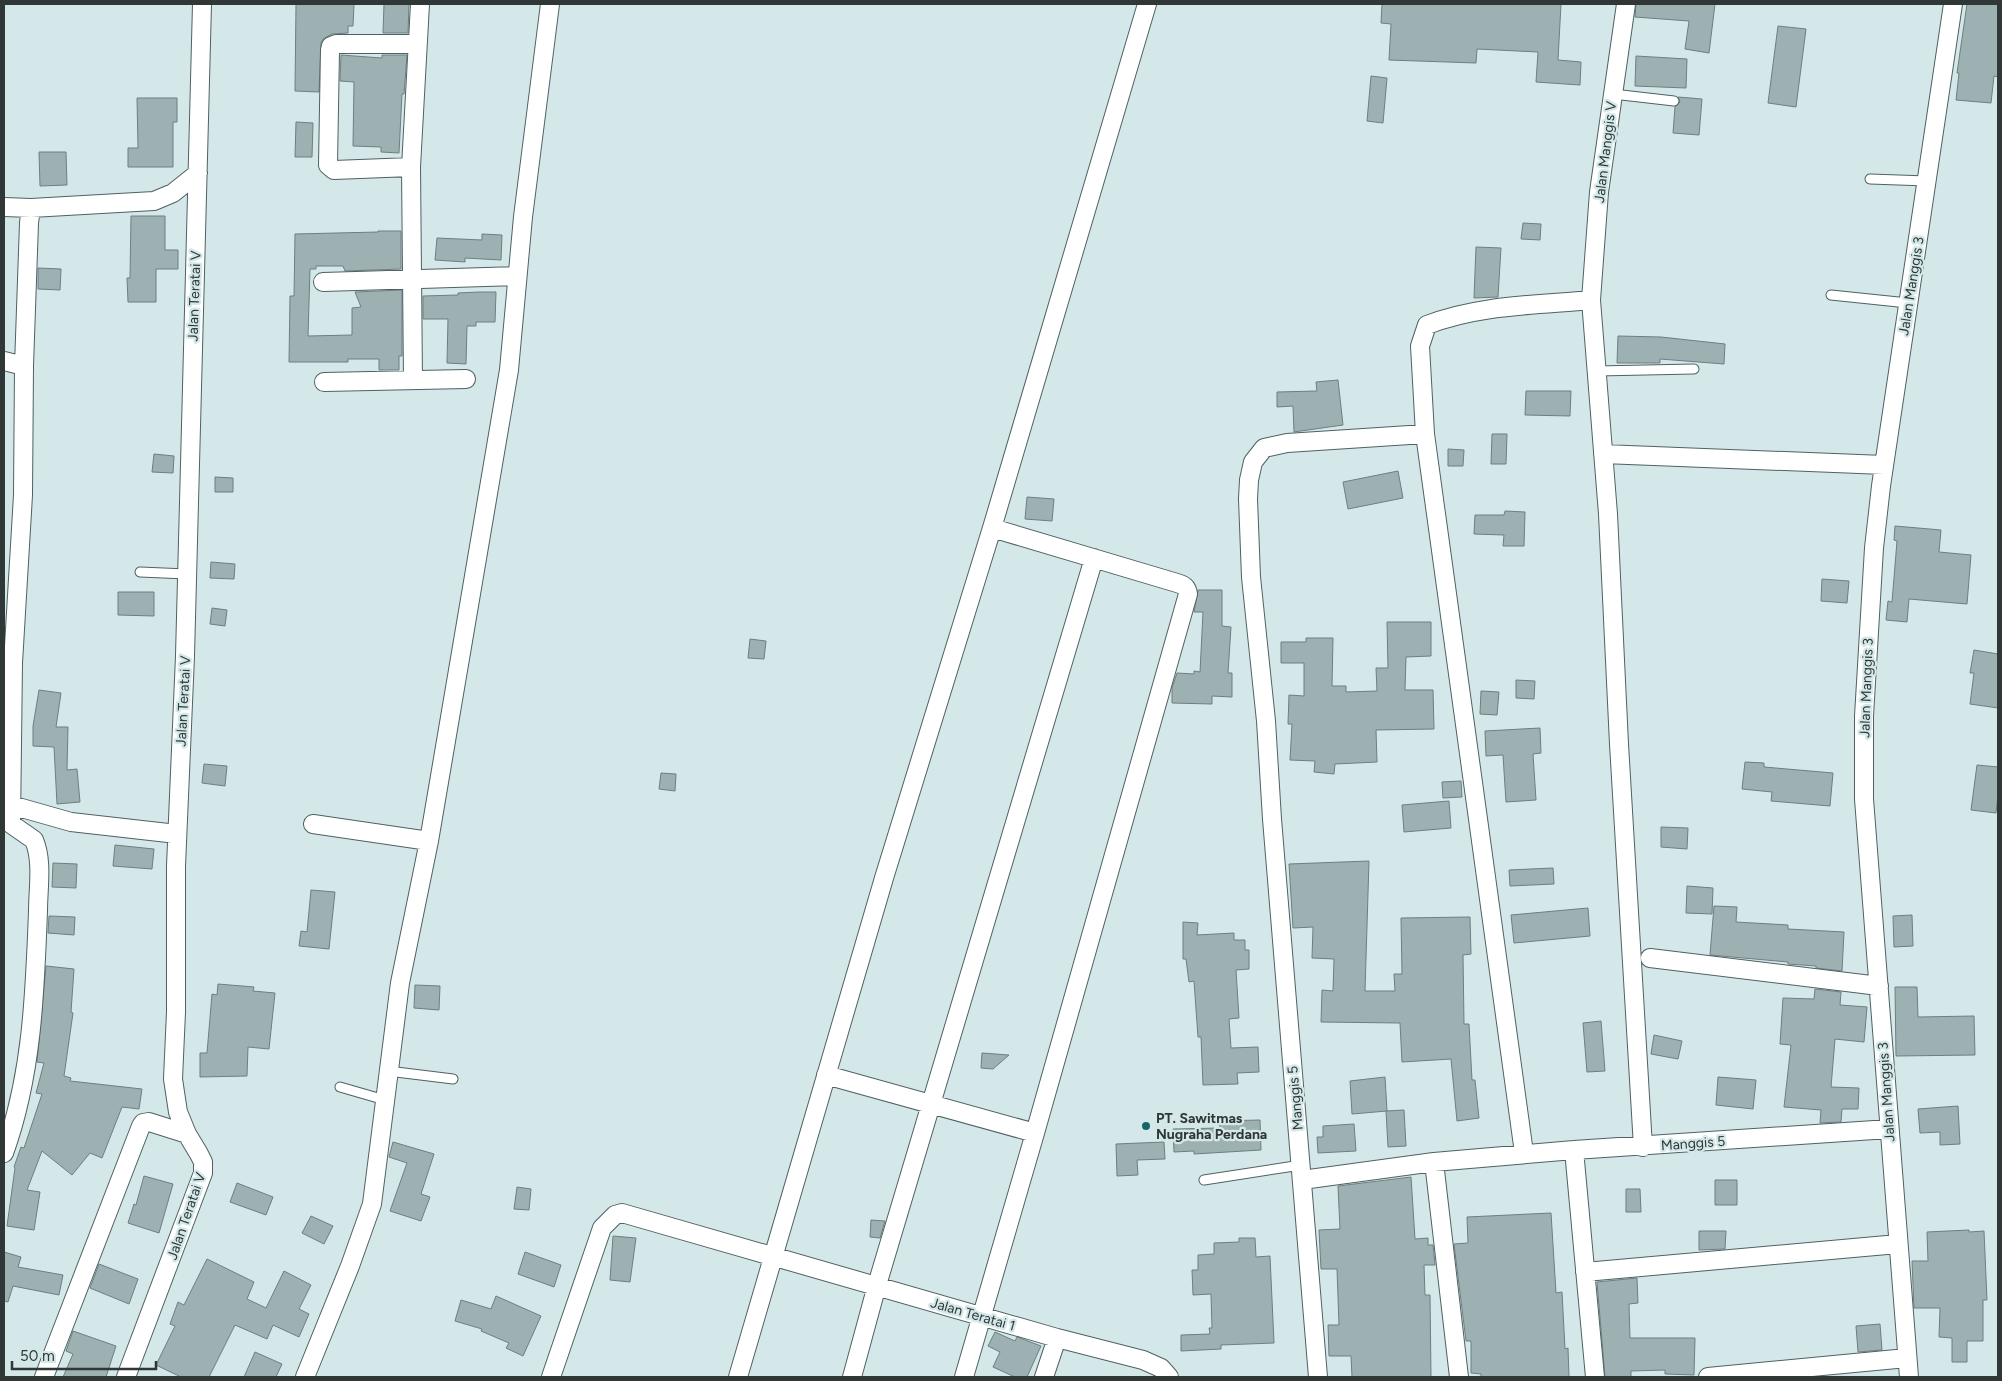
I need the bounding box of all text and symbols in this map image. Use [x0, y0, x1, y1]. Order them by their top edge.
street label: Jalan Manggis V [1591, 100, 1620, 204]
street label: Jalan Manggis 3 [1895, 235, 1928, 337]
street label: Jalan Teratai V [184, 250, 205, 342]
street label: Jalan Manggis 3 [1856, 638, 1877, 738]
street label: Jalan Teratai V [173, 655, 194, 747]
street label: Jalan Manggis 3 [1875, 1042, 1898, 1142]
street label: Manggis 5 [1284, 1065, 1307, 1131]
place label: PT. Sawitmas Nugraha Perdana [1156, 1110, 1267, 1143]
marker: PT. Sawitmas Nugraha Perdana [1140, 1120, 1152, 1132]
street label: Manggis 5 [1660, 1133, 1726, 1154]
street label: Jalan Teratai V [164, 1170, 209, 1262]
street label: Jalan Teratai 1 [929, 1294, 1017, 1335]
scale bar [12, 1338, 156, 1370]
text: 50 m [20, 1347, 55, 1365]

